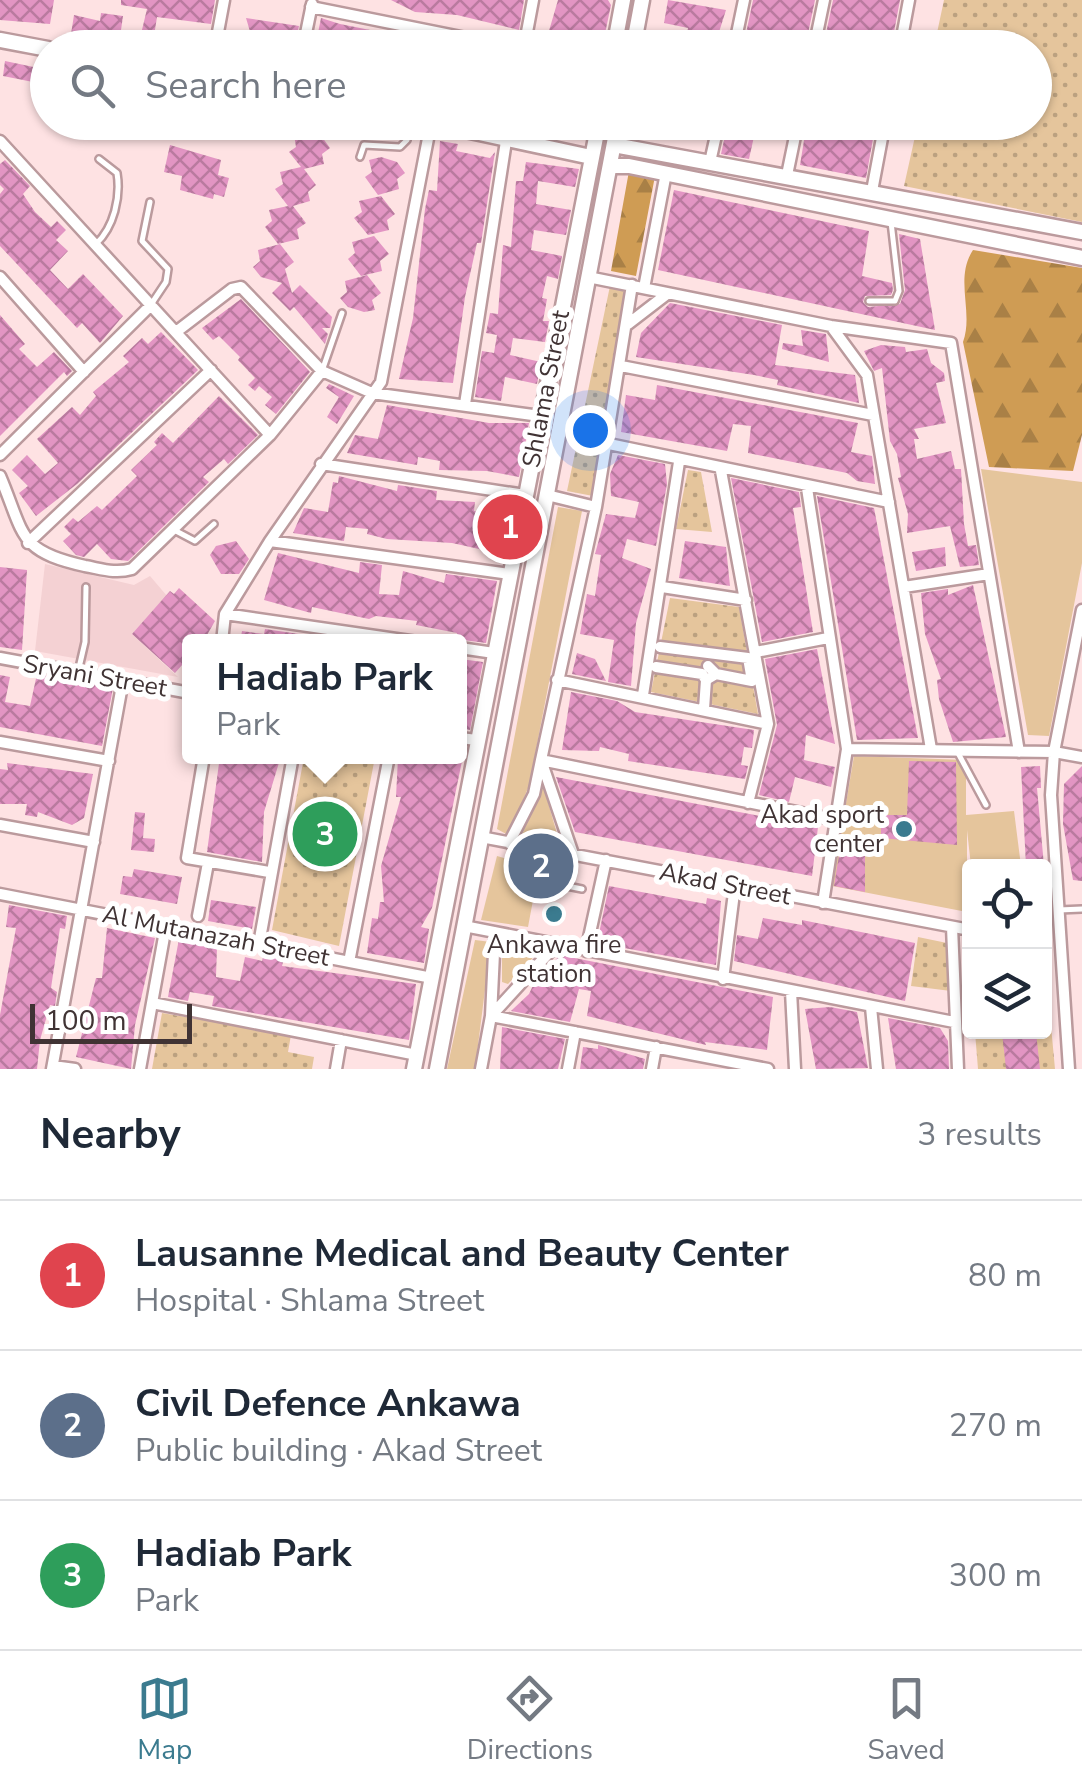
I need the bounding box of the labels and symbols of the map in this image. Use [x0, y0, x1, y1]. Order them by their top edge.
street label: Shlama Street [514, 307, 578, 471]
your location [565, 405, 616, 456]
pin: 1 [478, 490, 542, 564]
street label: Sryani Street [20, 647, 170, 705]
pin: 3 [292, 796, 358, 872]
place label: Akad sport center [760, 798, 884, 861]
marker: Akad sport center [893, 818, 915, 840]
pin: 2 [508, 828, 574, 904]
street label: Akad Street [656, 855, 794, 913]
street label: Al Mutanazah Street [100, 897, 333, 975]
marker: Ankawa fire station [543, 903, 565, 925]
place label: Ankawa fire station [487, 928, 621, 991]
scale bar [30, 999, 192, 1044]

